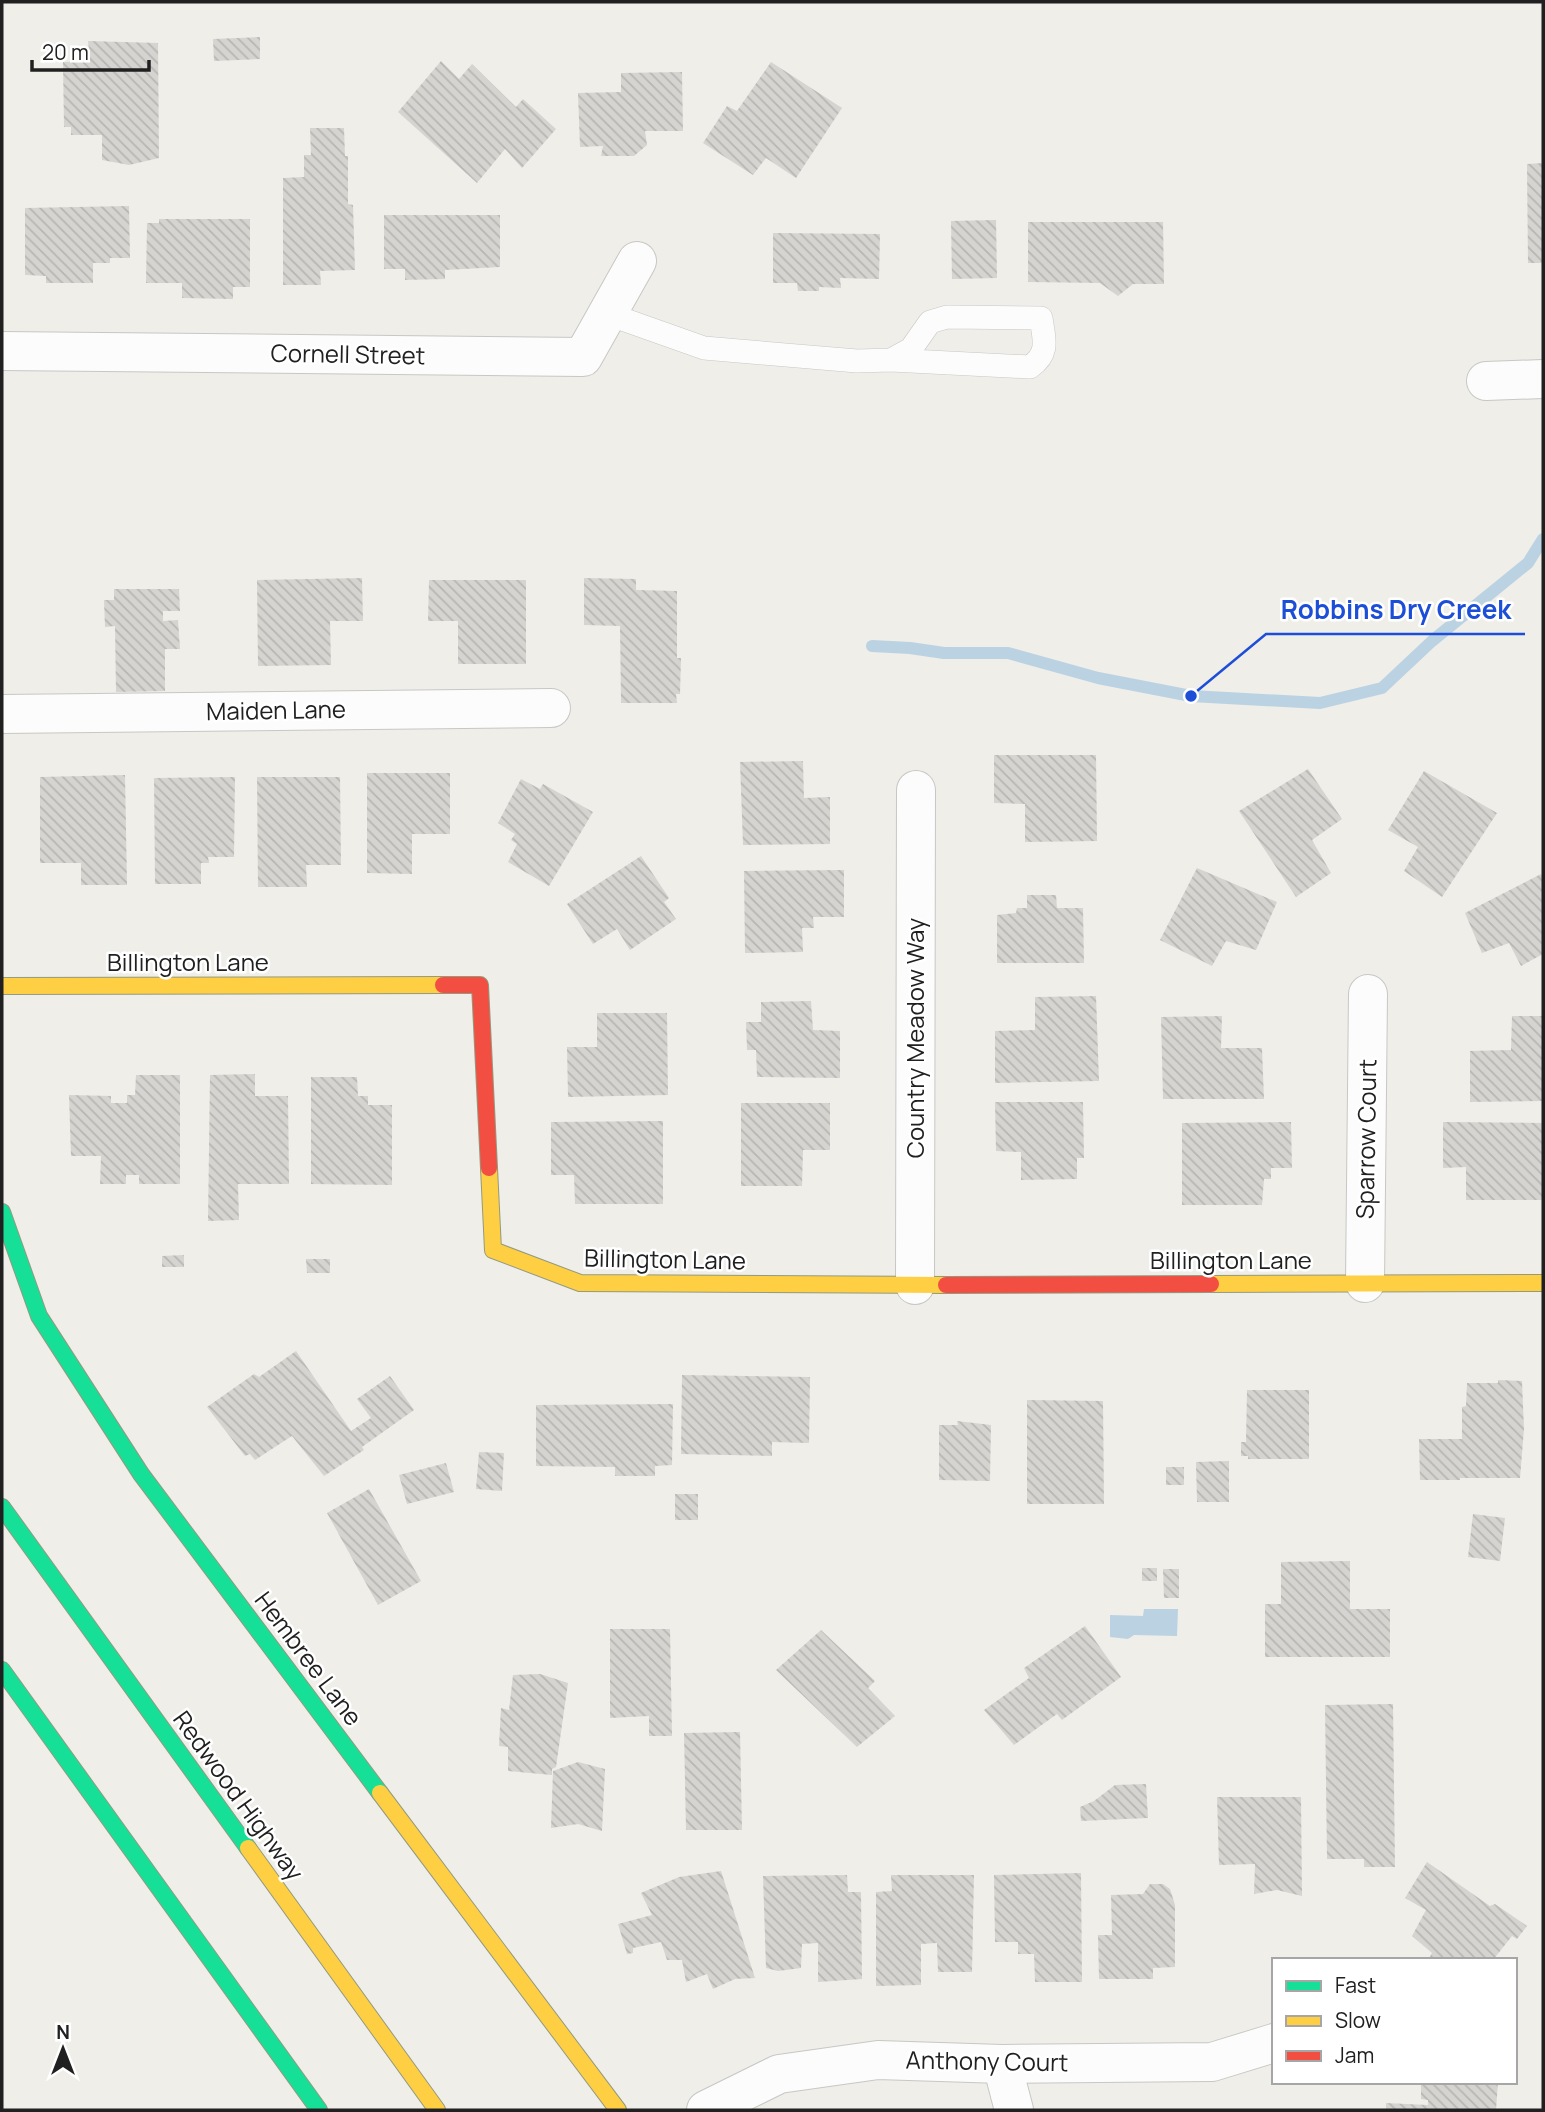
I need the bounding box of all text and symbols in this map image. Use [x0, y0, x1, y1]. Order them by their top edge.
scale bar [32, 28, 149, 72]
text: 20 m [42, 38, 89, 66]
street label: Cornell Street [270, 336, 426, 371]
callout: Robbins Dry Creek [1266, 587, 1525, 634]
text: Robbins Dry Creek [1281, 591, 1512, 627]
street label: Maiden Lane [206, 692, 346, 727]
street label: Country Meadow Way [898, 917, 931, 1158]
street label: Billington Lane [107, 945, 269, 978]
street label: Sparrow Court [1348, 1059, 1383, 1219]
street label: Billington Lane [584, 1241, 746, 1276]
street label: Billington Lane [1150, 1243, 1312, 1276]
street label: Hembree Lane [248, 1584, 370, 1732]
street label: Redwood Highway [166, 1704, 312, 1887]
legend [1272, 1958, 1517, 2084]
text: Fast [1335, 1971, 1376, 1999]
text: Slow [1335, 2006, 1381, 2034]
north arrow [28, 2014, 98, 2084]
text: N [56, 2019, 70, 2045]
text: Jam [1335, 2041, 1374, 2069]
street label: Anthony Court [905, 2043, 1069, 2078]

